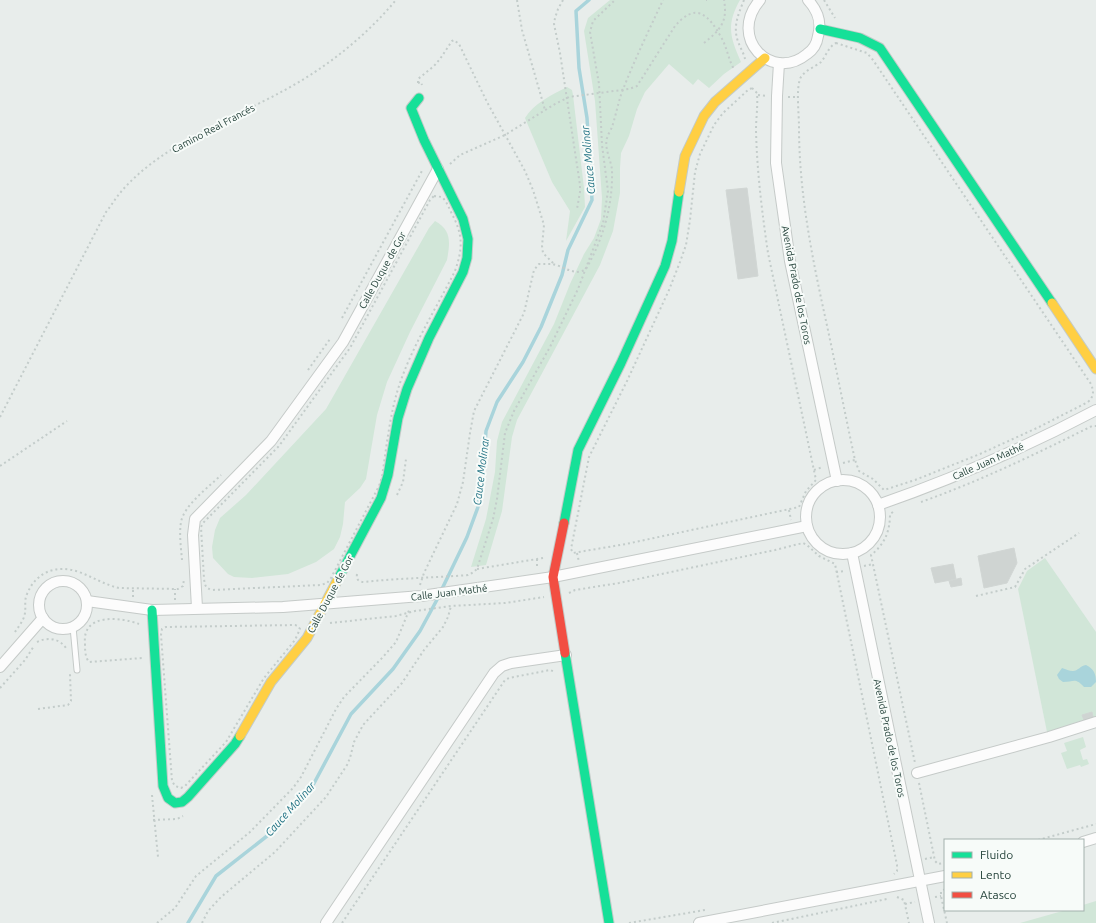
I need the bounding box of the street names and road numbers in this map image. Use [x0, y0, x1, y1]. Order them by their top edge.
street label: Camino Real Francés [170, 102, 257, 155]
street label: Avenida Prado de los Toros [780, 225, 813, 345]
street label: Calle Duque de Gor [357, 230, 408, 311]
street label: Calle Juan Mathé [951, 441, 1026, 482]
street label: Calle Duque de Gor [305, 553, 356, 635]
street label: Calle Juan Mathé [410, 582, 488, 603]
street label: Avenida Prado de los Toros [872, 678, 907, 798]

